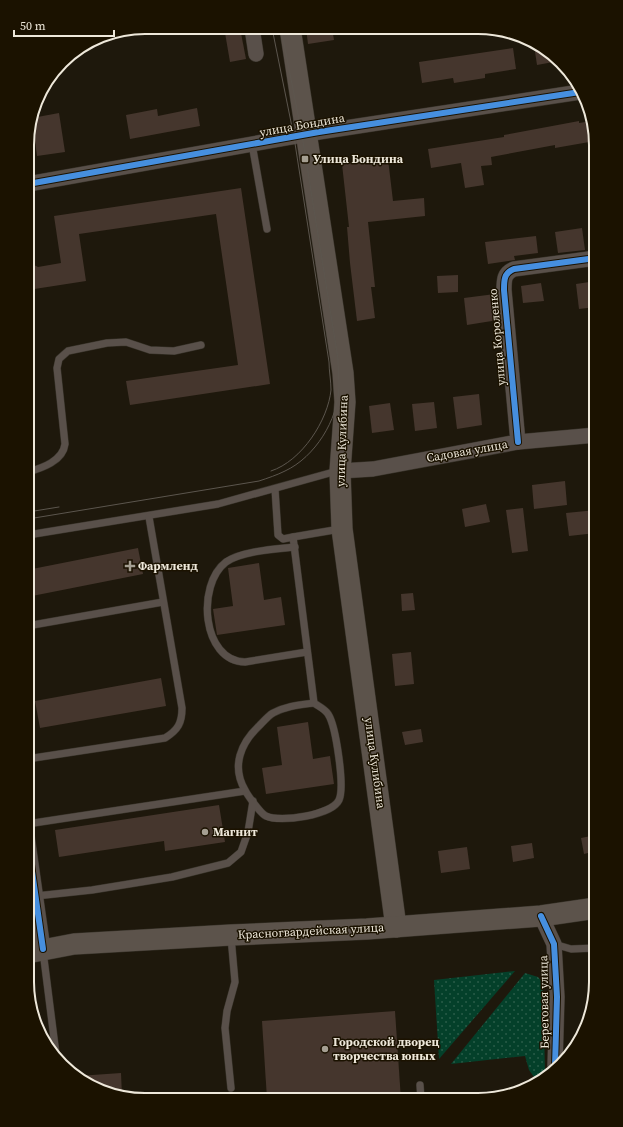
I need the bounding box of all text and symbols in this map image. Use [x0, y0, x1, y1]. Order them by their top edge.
scale bar [14, 12, 114, 38]
text: 50 m [20, 18, 46, 34]
street label: улица Бондина [258, 109, 347, 140]
place label: Улица Бондина [313, 151, 404, 167]
marker: Улица Бондина [300, 154, 310, 164]
street label: улица Короленко [485, 287, 509, 386]
street label: улица Кулибина [332, 394, 352, 487]
street label: Садовая улица [425, 436, 510, 466]
place label: Фармленд [138, 558, 199, 574]
marker: Фармленд [125, 561, 135, 571]
street label: улица Кулибина [361, 716, 389, 810]
place label: Магнит [213, 824, 258, 840]
marker: Магнит [200, 827, 210, 837]
street label: Красногвардейская улица [237, 919, 386, 943]
street label: Береговая улица [535, 954, 553, 1049]
place label: Городской дворец творчества юных [333, 1034, 439, 1064]
marker: Городской дворец творчества юных [320, 1044, 330, 1054]

